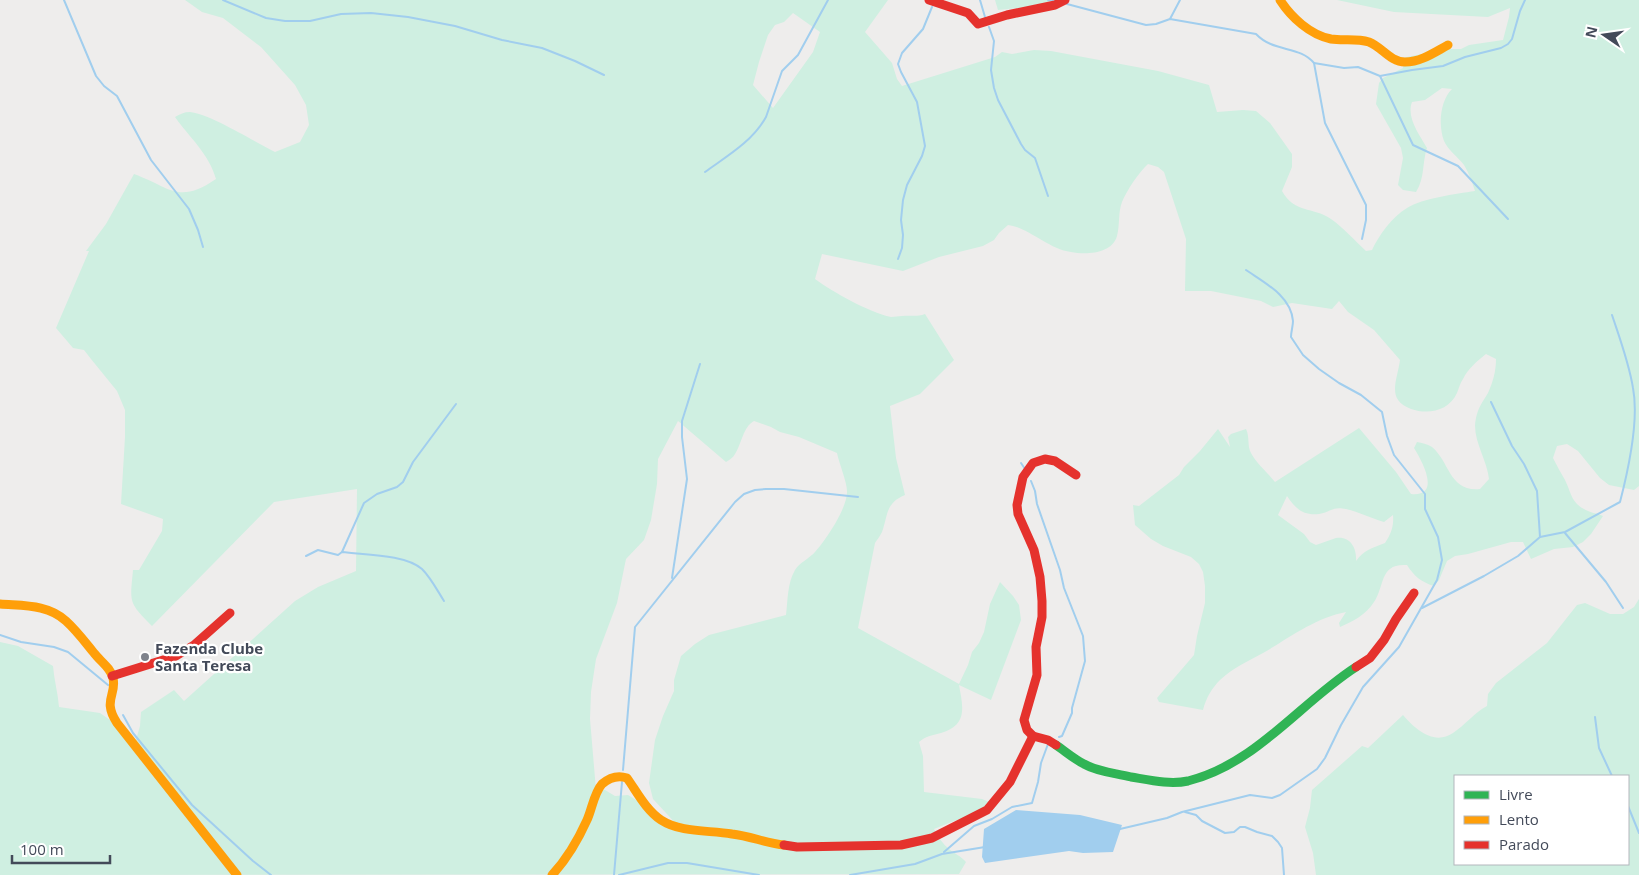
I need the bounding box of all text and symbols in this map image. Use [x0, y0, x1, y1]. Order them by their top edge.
north arrow [1579, 10, 1629, 60]
text: N [1580, 24, 1601, 40]
place label: Fazenda Clube Santa Teresa [155, 638, 263, 675]
marker: Fazenda Clube Santa Teresa [139, 651, 151, 663]
legend [1454, 775, 1629, 865]
text: Livre [1499, 784, 1533, 804]
text: Lento [1499, 809, 1539, 829]
scale bar [12, 832, 110, 864]
text: Parado [1499, 834, 1549, 854]
text: 100 m [20, 839, 64, 859]

